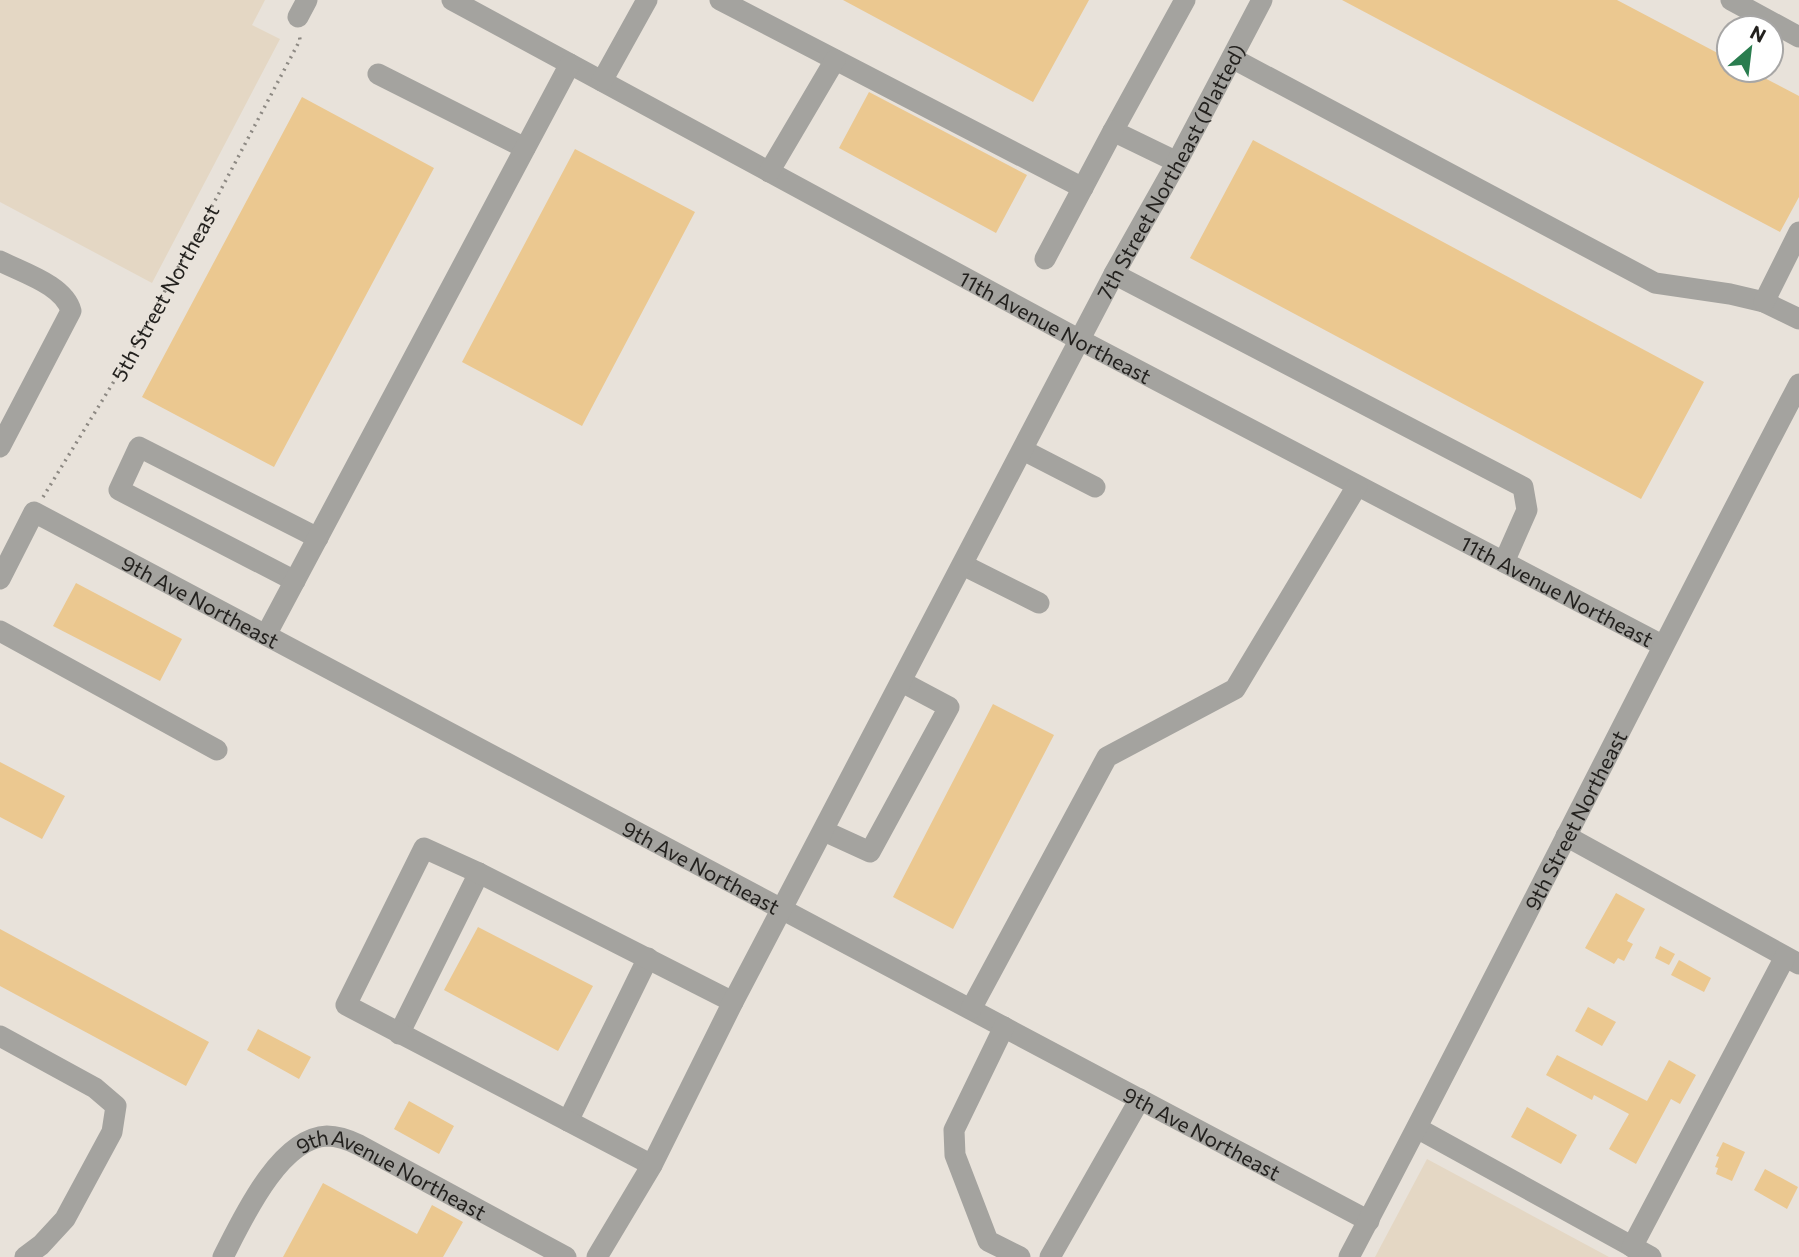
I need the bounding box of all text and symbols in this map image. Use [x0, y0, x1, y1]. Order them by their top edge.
north arrow [1715, 14, 1785, 84]
text: N [1747, 20, 1770, 47]
street label: 7th Street Northeast (Platted) [1091, 39, 1249, 303]
street label: 5th Street Northeast [105, 200, 223, 385]
street label: 11th Avenue Northeast [955, 265, 1156, 388]
street label: 11th Avenue Northeast [1457, 529, 1658, 651]
street label: 9th Ave Northeast [118, 549, 284, 653]
street label: 9th Street Northeast [1518, 726, 1631, 914]
street label: 9th Ave Northeast [619, 815, 784, 918]
street label: 9th Ave Northeast [1119, 1081, 1285, 1184]
street label: 9th Avenue Northeast [291, 1123, 491, 1224]

